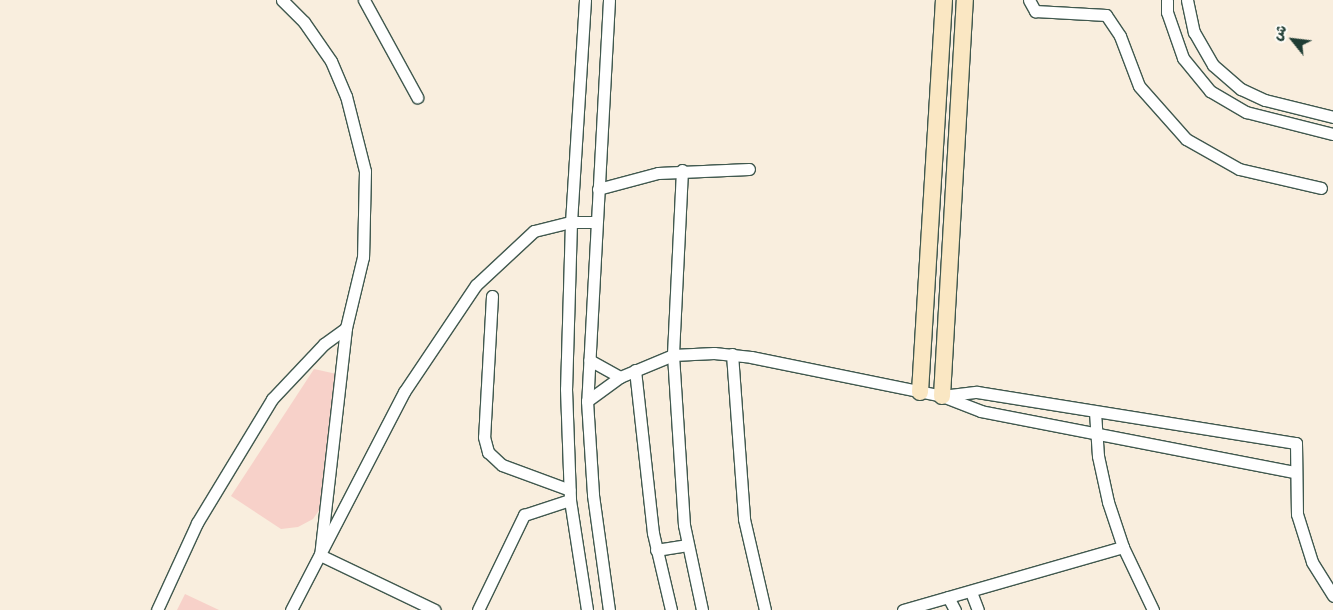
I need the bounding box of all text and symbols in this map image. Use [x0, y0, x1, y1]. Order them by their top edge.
north arrow [1268, 15, 1318, 65]
text: ش [1268, 22, 1291, 43]

